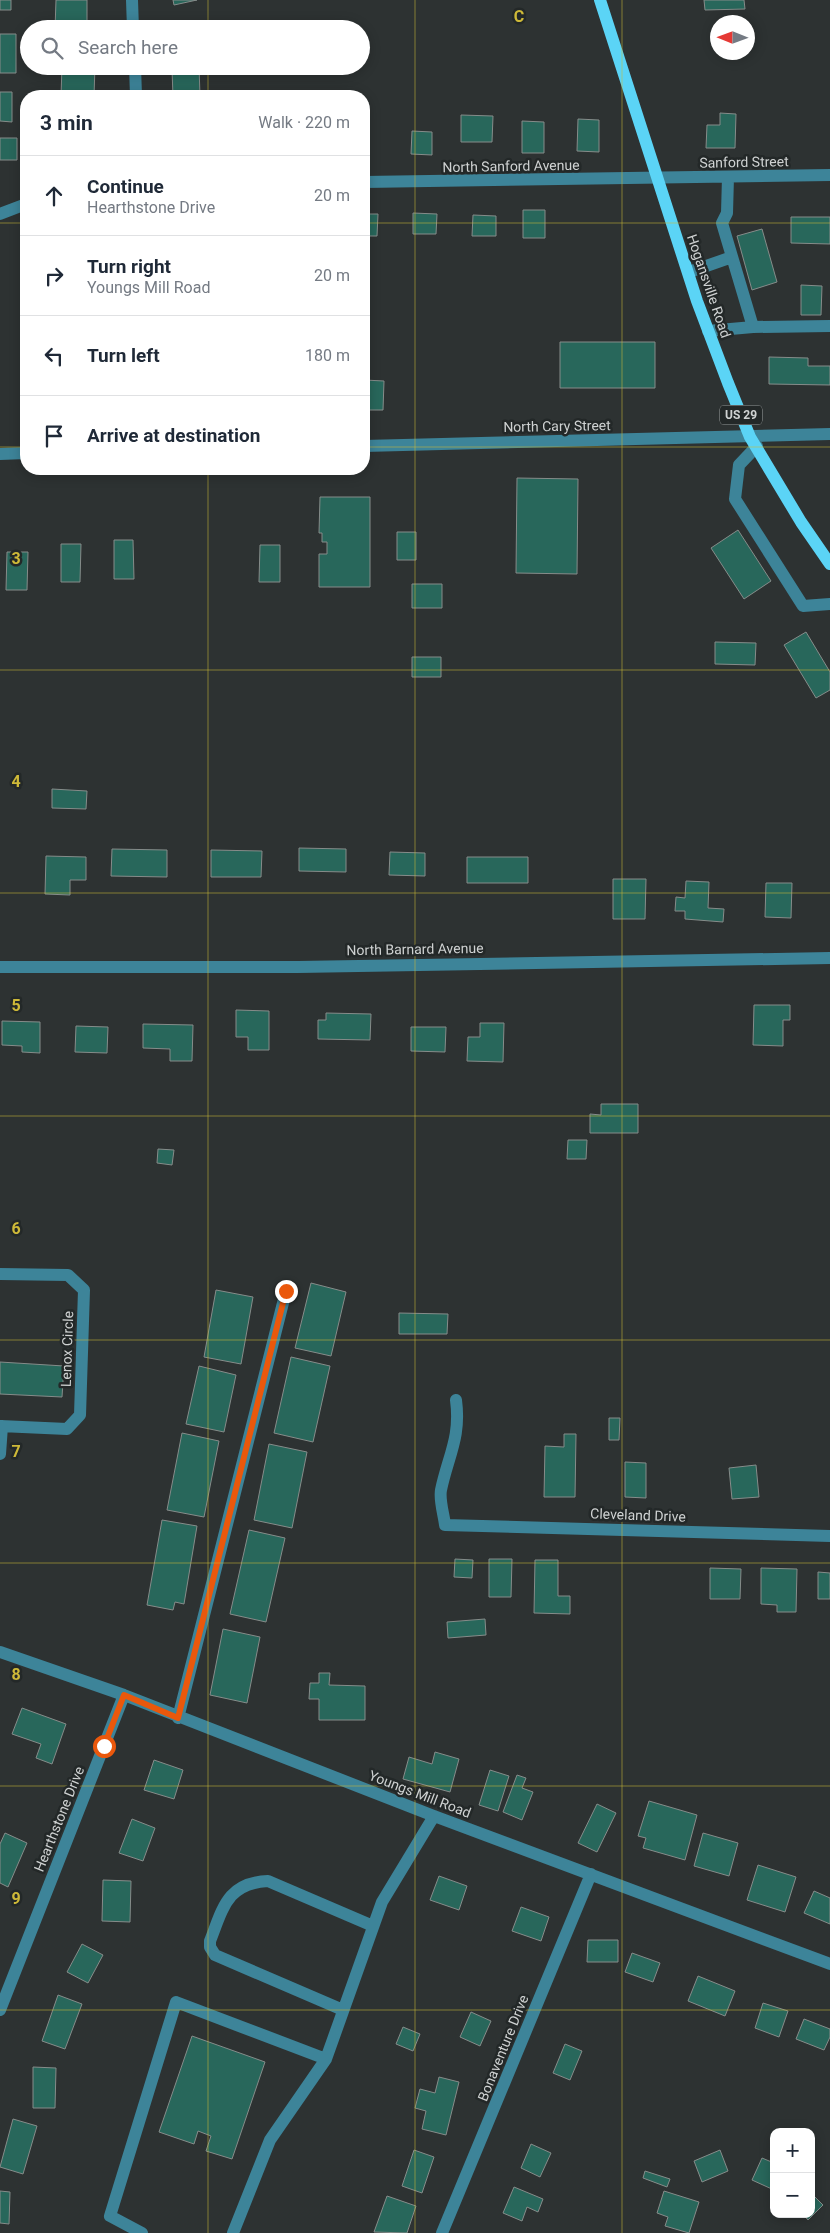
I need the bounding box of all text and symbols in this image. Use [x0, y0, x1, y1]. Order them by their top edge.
text: C [514, 7, 524, 26]
north arrow [710, 15, 755, 60]
search box [20, 20, 370, 75]
icon: search [38, 34, 66, 62]
text: Search here [78, 36, 178, 59]
text: 3 min [40, 111, 93, 135]
text: Walk · 220 m [258, 113, 350, 132]
street label: Sanford Street [699, 153, 789, 171]
street label: North Sanford Avenue [442, 157, 580, 175]
text: Continue [87, 175, 164, 198]
icon: ahead [40, 182, 68, 210]
text: 20 m [314, 186, 350, 205]
text: Hearthstone Drive [87, 198, 215, 217]
street label: Hogansville Road [684, 232, 734, 340]
text: Turn right [87, 255, 171, 278]
icon: right [40, 262, 68, 290]
text: 20 m [314, 266, 350, 285]
text: Youngs Mill Road [87, 278, 210, 297]
icon: left [40, 342, 68, 370]
text: Turn left [87, 344, 160, 367]
text: 180 m [305, 346, 350, 365]
road number: US 29 [720, 406, 762, 424]
street label: North Cary Street [503, 417, 611, 435]
icon: arrive [40, 422, 68, 450]
text: Arrive at destination [87, 424, 260, 447]
text: 3 [11, 549, 21, 568]
text: 4 [11, 772, 21, 791]
street label: North Barnard Avenue [346, 940, 484, 958]
text: 5 [11, 996, 21, 1015]
text: 6 [11, 1219, 21, 1238]
route end [275, 1280, 298, 1303]
street label: Lenox Circle [58, 1311, 76, 1387]
text: 7 [11, 1442, 21, 1461]
street label: Cleveland Drive [590, 1505, 686, 1525]
text: 8 [11, 1665, 21, 1684]
route start [93, 1735, 116, 1758]
street label: Hearthstone Drive [31, 1764, 87, 1874]
street label: Youngs Mill Road [367, 1767, 473, 1821]
text: 9 [11, 1889, 21, 1908]
street label: Bonaventure Drive [474, 1993, 532, 2103]
map controls [770, 2128, 815, 2218]
button: + [770, 2128, 815, 2173]
button: − [770, 2173, 815, 2218]

